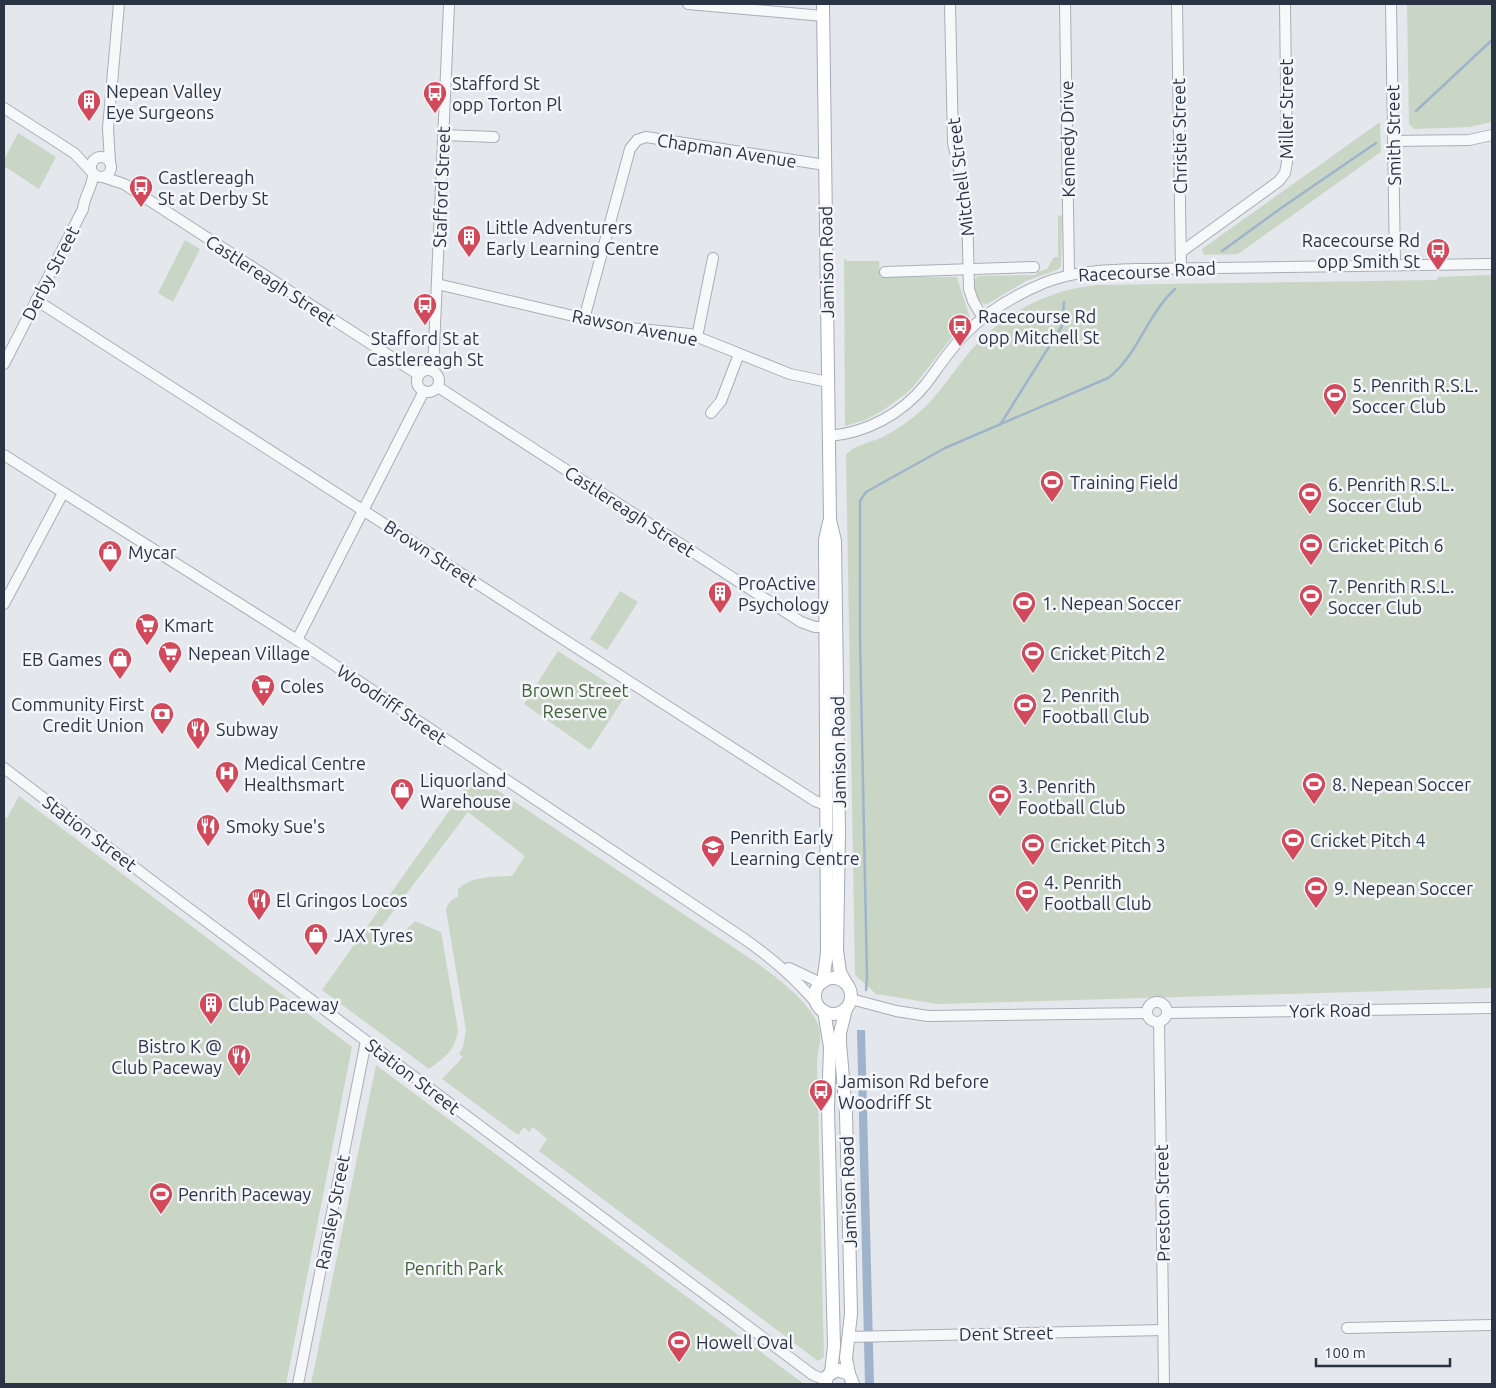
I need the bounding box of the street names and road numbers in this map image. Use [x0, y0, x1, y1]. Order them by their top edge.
street label: Miller Street [1276, 59, 1296, 159]
street label: Christie Street [1168, 78, 1190, 194]
street label: Kennedy Drive [1056, 80, 1078, 198]
street label: Smith Street [1382, 84, 1404, 186]
street label: Mitchell Street [943, 116, 977, 238]
street label: Stafford Street [429, 126, 453, 248]
street label: Chapman Avenue [656, 129, 798, 171]
street label: Jamison Road [815, 206, 837, 318]
street label: Derby Street [18, 223, 82, 323]
street label: Castlereagh Street [202, 231, 340, 329]
street label: Racecourse Road [1078, 257, 1216, 285]
street label: Rawson Avenue [570, 305, 700, 349]
street label: Castlereagh Street [561, 462, 699, 560]
street label: Brown Street [381, 515, 481, 591]
street label: Woodriff Street [334, 660, 450, 748]
street label: Jamison Road [827, 696, 849, 808]
street label: Station Street [39, 791, 141, 875]
street label: York Road [1289, 999, 1371, 1021]
street label: Station Street [362, 1034, 464, 1118]
street label: Jamison Road [836, 1136, 860, 1248]
street label: Preston Street [1151, 1144, 1173, 1262]
street label: Ransley Street [311, 1153, 353, 1271]
street label: Dent Street [959, 1322, 1053, 1344]

